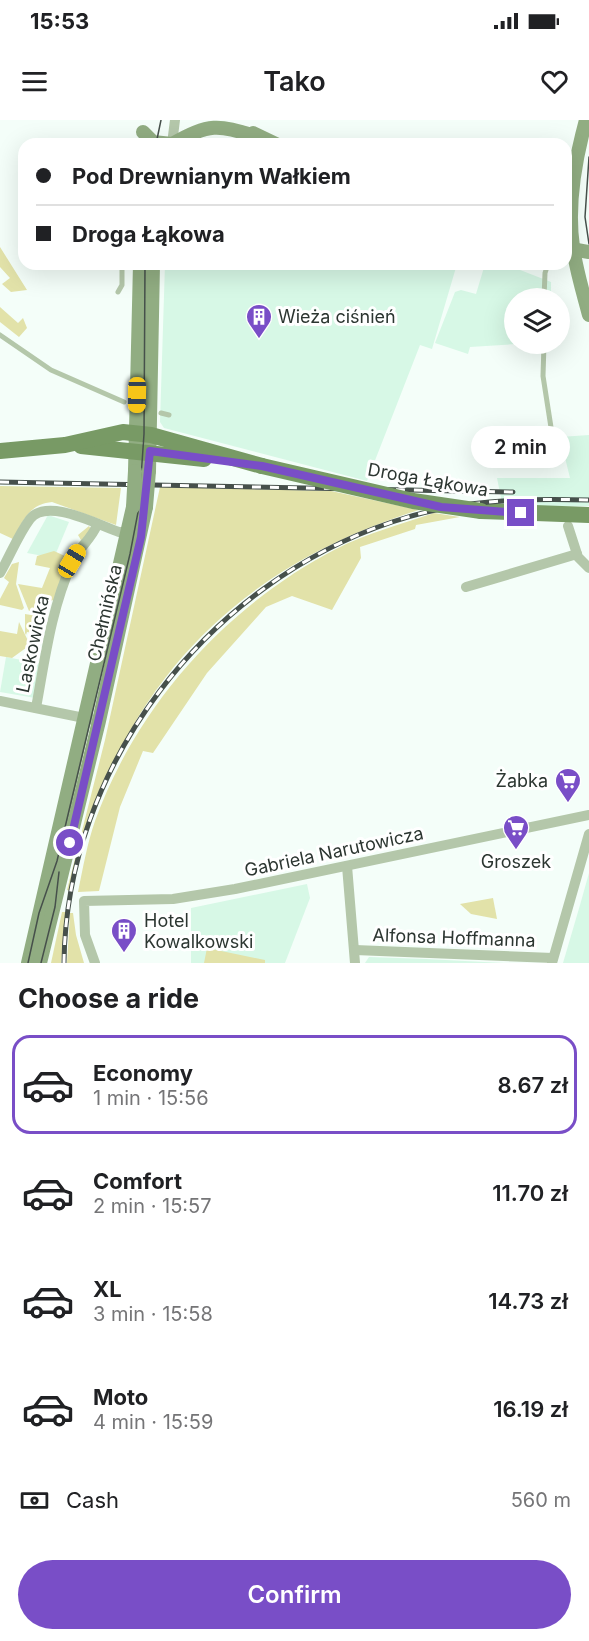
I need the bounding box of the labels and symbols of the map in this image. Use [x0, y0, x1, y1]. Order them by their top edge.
building icon: Wieża ciśnień [244, 302, 274, 340]
place label: Wieża ciśnień [278, 306, 396, 327]
car [128, 377, 146, 413]
callout: 2 min [472, 426, 570, 468]
street label: Droga Łąkowa [366, 459, 490, 500]
route end [507, 499, 534, 526]
car [55, 541, 89, 581]
street label: Chełmińska [83, 562, 126, 663]
street label: Laskowicka [12, 593, 53, 695]
supermarket icon: Żabka [553, 766, 583, 804]
place label: Żabka [496, 769, 548, 791]
supermarket icon: Groszek [501, 813, 531, 851]
street label: Gabriela Narutowicza [242, 822, 425, 881]
route start [56, 829, 83, 856]
place label: Groszek [481, 851, 551, 872]
place label: Hotel Kowalkowski [144, 910, 253, 952]
building icon: Hotel Kowalkowski [109, 916, 139, 954]
street label: Alfonsa Hoffmanna [372, 924, 536, 951]

